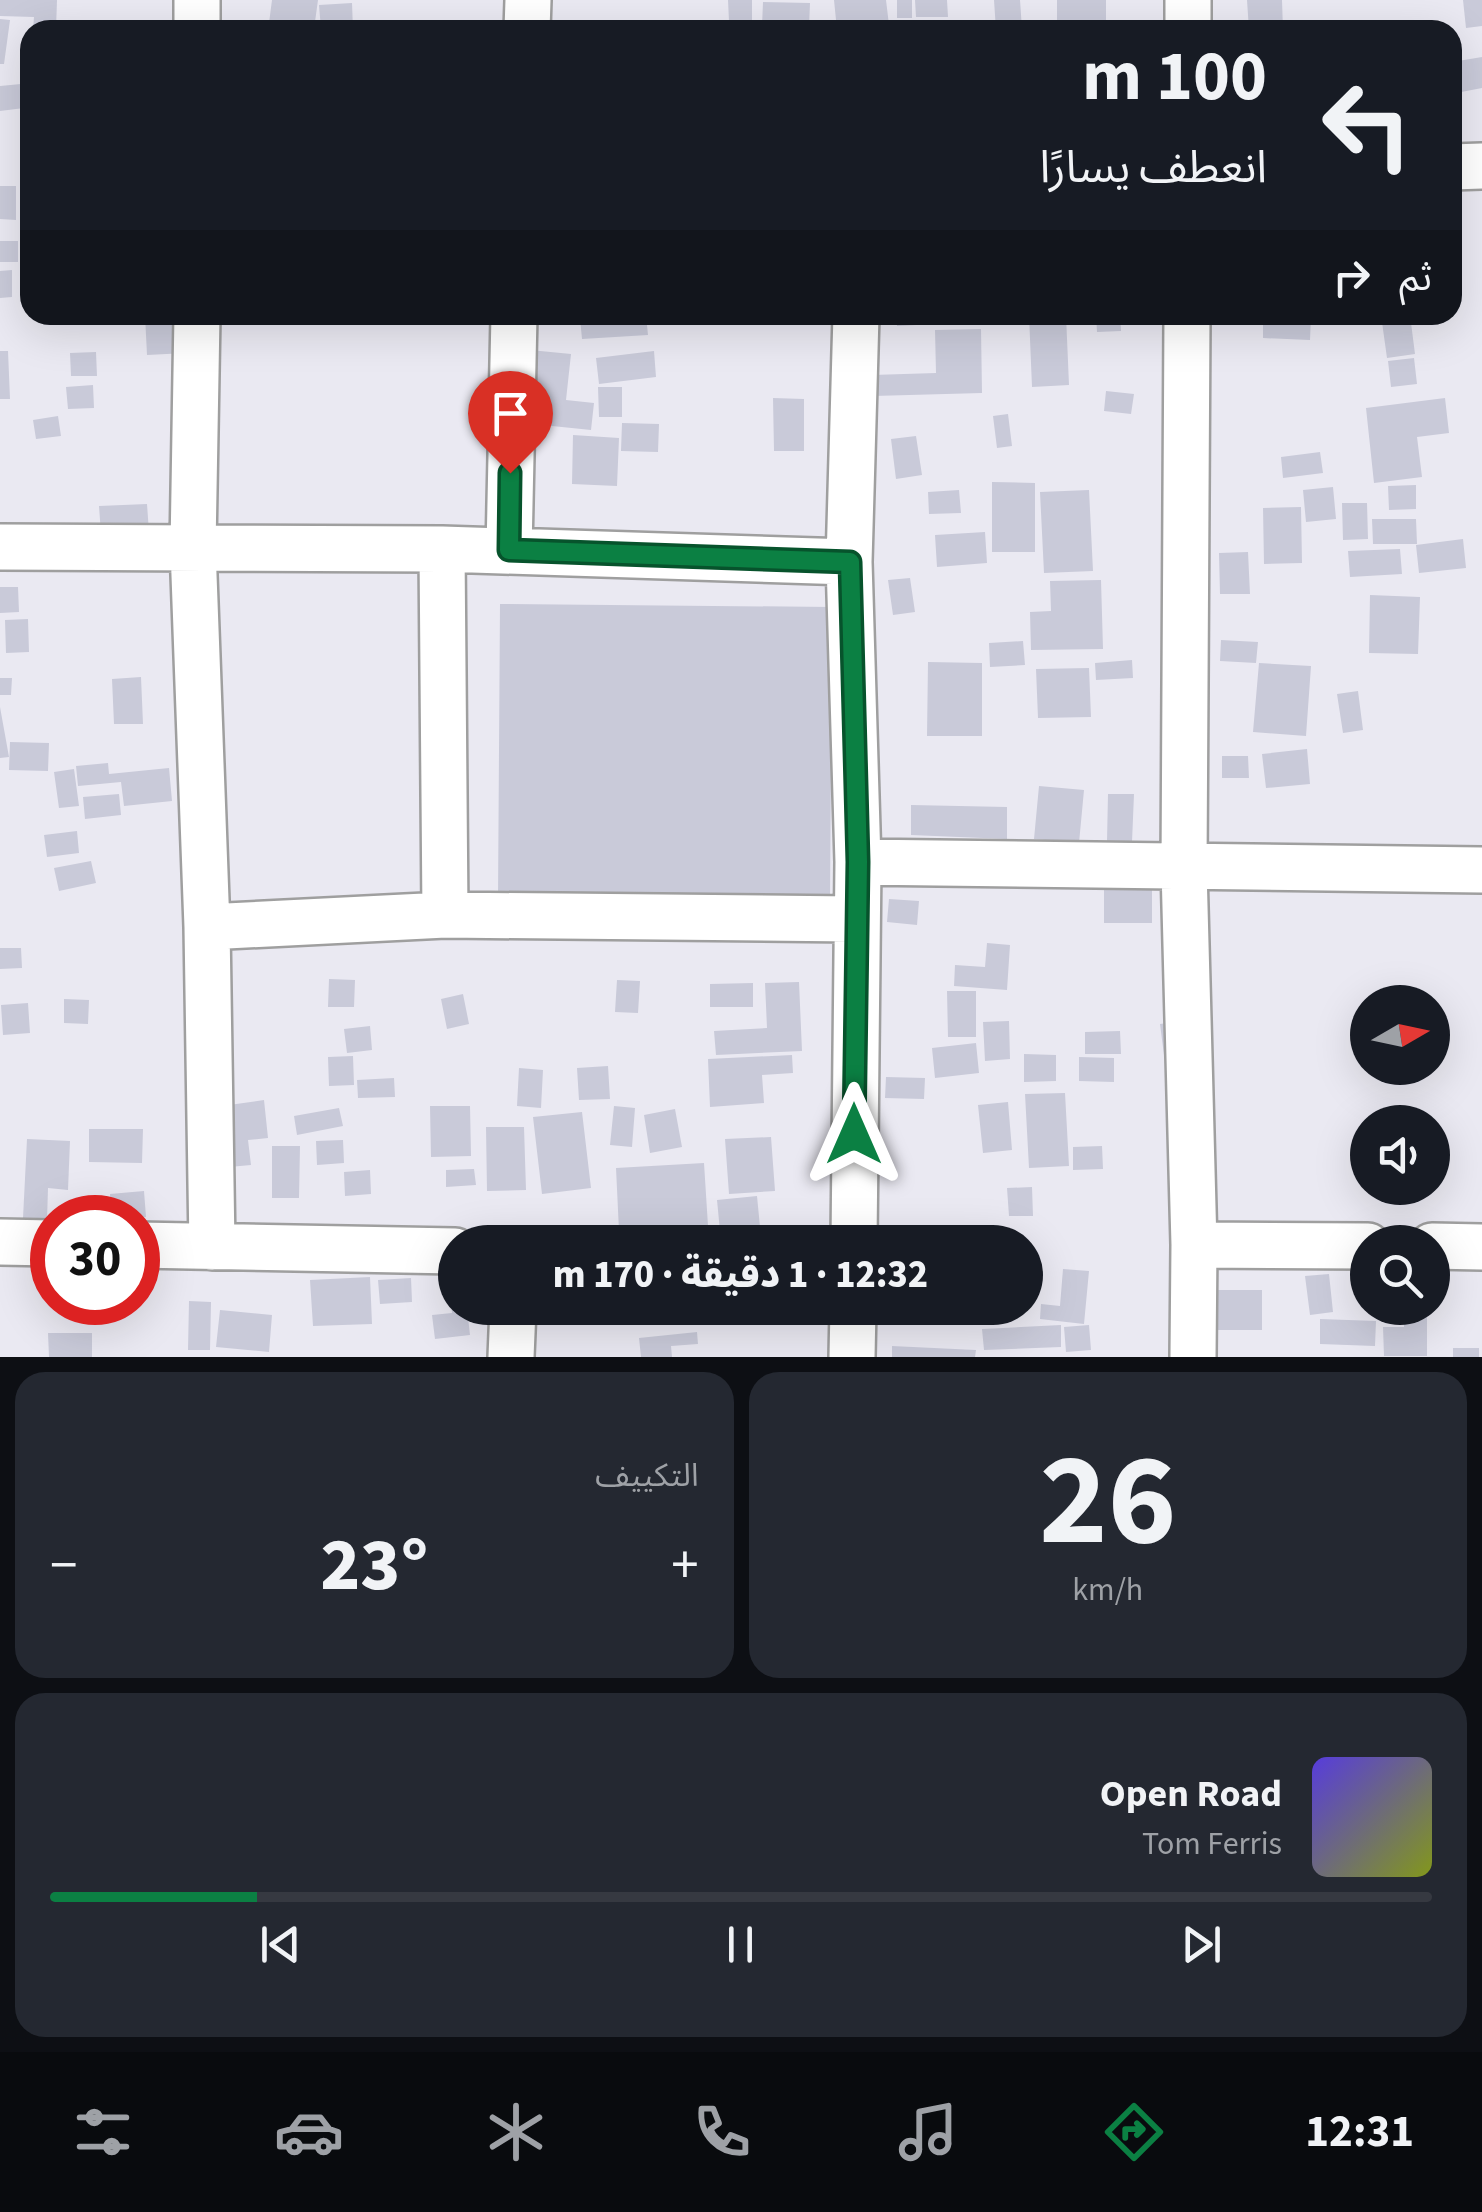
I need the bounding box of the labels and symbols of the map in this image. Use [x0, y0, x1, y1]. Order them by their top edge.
pin [468, 371, 553, 474]
north arrow [1350, 985, 1450, 1085]
position arrow [802, 1082, 906, 1186]
speed limit sign: 30 [30, 1195, 160, 1325]

